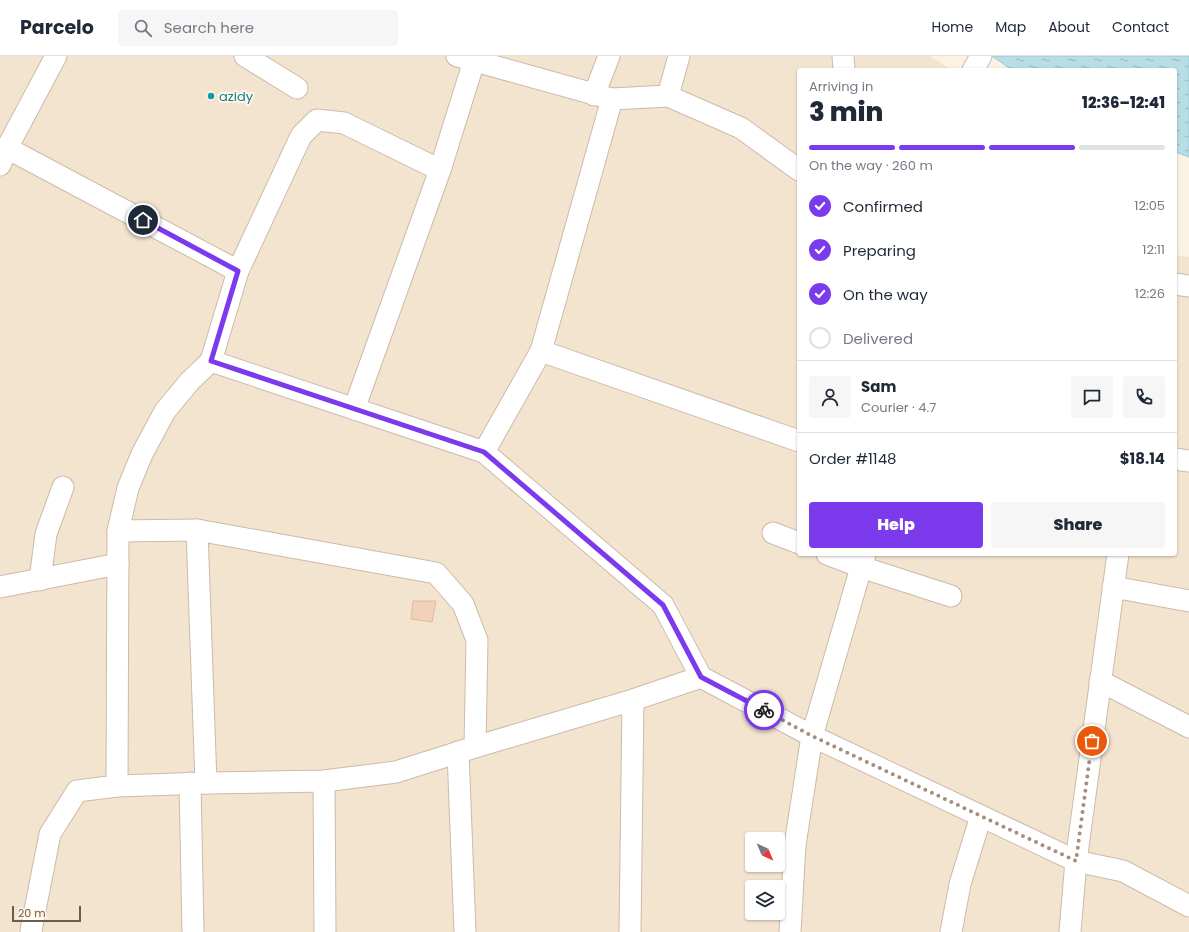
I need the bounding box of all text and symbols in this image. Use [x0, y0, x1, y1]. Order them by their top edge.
search box [118, 10, 398, 46]
text: Parcelo [20, 14, 94, 41]
icon: search [132, 17, 154, 39]
text: Search here [164, 17, 254, 38]
text: Home [931, 17, 973, 37]
text: Map [995, 17, 1026, 37]
text: About [1048, 17, 1090, 37]
text: Contact [1112, 17, 1169, 37]
text: Arriving in [809, 77, 873, 96]
place label: azidy [219, 87, 254, 106]
marker: azidy [206, 91, 216, 101]
text: 12:36–12:41 [1082, 92, 1165, 113]
text: 3 min [809, 94, 883, 130]
text: On the way · 260 m [809, 156, 933, 175]
icon: check [809, 195, 831, 217]
text: Confirmed [843, 196, 923, 217]
text: 12:05 [1134, 196, 1165, 215]
pin [126, 203, 160, 237]
icon: home [132, 209, 154, 231]
icon: check [809, 239, 831, 261]
text: Preparing [843, 240, 916, 261]
text: 12:11 [1142, 240, 1165, 259]
icon: check [809, 283, 831, 305]
text: On the way [843, 284, 928, 305]
text: 12:26 [1135, 284, 1165, 303]
text: Delivered [843, 328, 913, 349]
button: person [809, 376, 851, 418]
text: Sam [861, 376, 896, 397]
button: chat [1071, 376, 1113, 418]
button: phone [1123, 376, 1165, 418]
text: Courier · 4.7 [861, 398, 936, 417]
text: Order #1148 [809, 448, 897, 469]
text: $18.14 [1120, 448, 1165, 469]
button: Help [809, 502, 983, 548]
button: Share [991, 502, 1165, 548]
courier [744, 690, 784, 730]
icon: bike [753, 699, 775, 721]
pin [1075, 724, 1109, 758]
icon: bag [1081, 730, 1103, 752]
north arrow [745, 832, 785, 872]
map controls [745, 832, 785, 920]
button: layers [745, 880, 785, 920]
scale bar [12, 904, 81, 923]
text: 20 m [18, 905, 46, 921]

